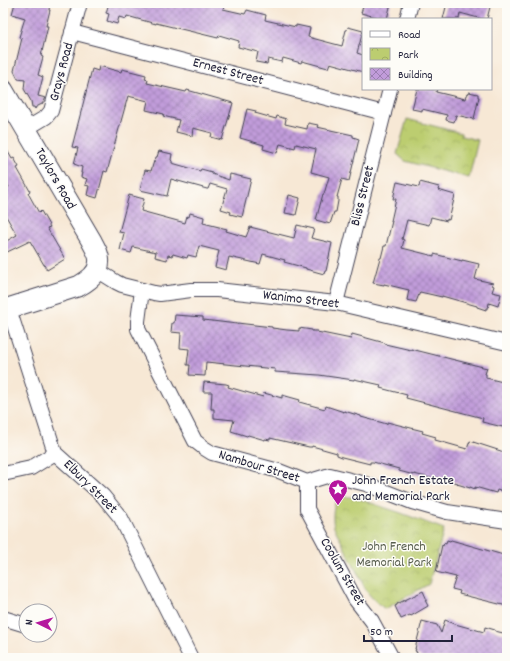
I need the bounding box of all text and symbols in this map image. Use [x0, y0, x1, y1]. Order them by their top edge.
legend [362, 18, 492, 90]
text: Road [398, 27, 420, 44]
street label: Grays Road [45, 41, 79, 103]
text: Park [398, 47, 419, 64]
street label: Ernest Street [190, 53, 266, 91]
text: Building [398, 67, 433, 84]
street label: Taylors Road [29, 145, 81, 213]
street label: Bliss Street [346, 164, 380, 228]
street label: Wanimo Street [262, 285, 340, 315]
street label: Nambour Street [216, 445, 302, 489]
street label: Elbury Street [58, 455, 122, 519]
place label: John French Estate and Memorial Park [352, 471, 454, 507]
place icon: John French Estate and Memorial Park [327, 478, 349, 506]
street label: Coolum Street [314, 534, 370, 610]
park label: John French Memorial Park [357, 537, 432, 573]
north arrow [18, 603, 58, 643]
scale bar [364, 617, 452, 643]
text: N [22, 618, 38, 626]
text: 50 m [370, 624, 393, 641]

